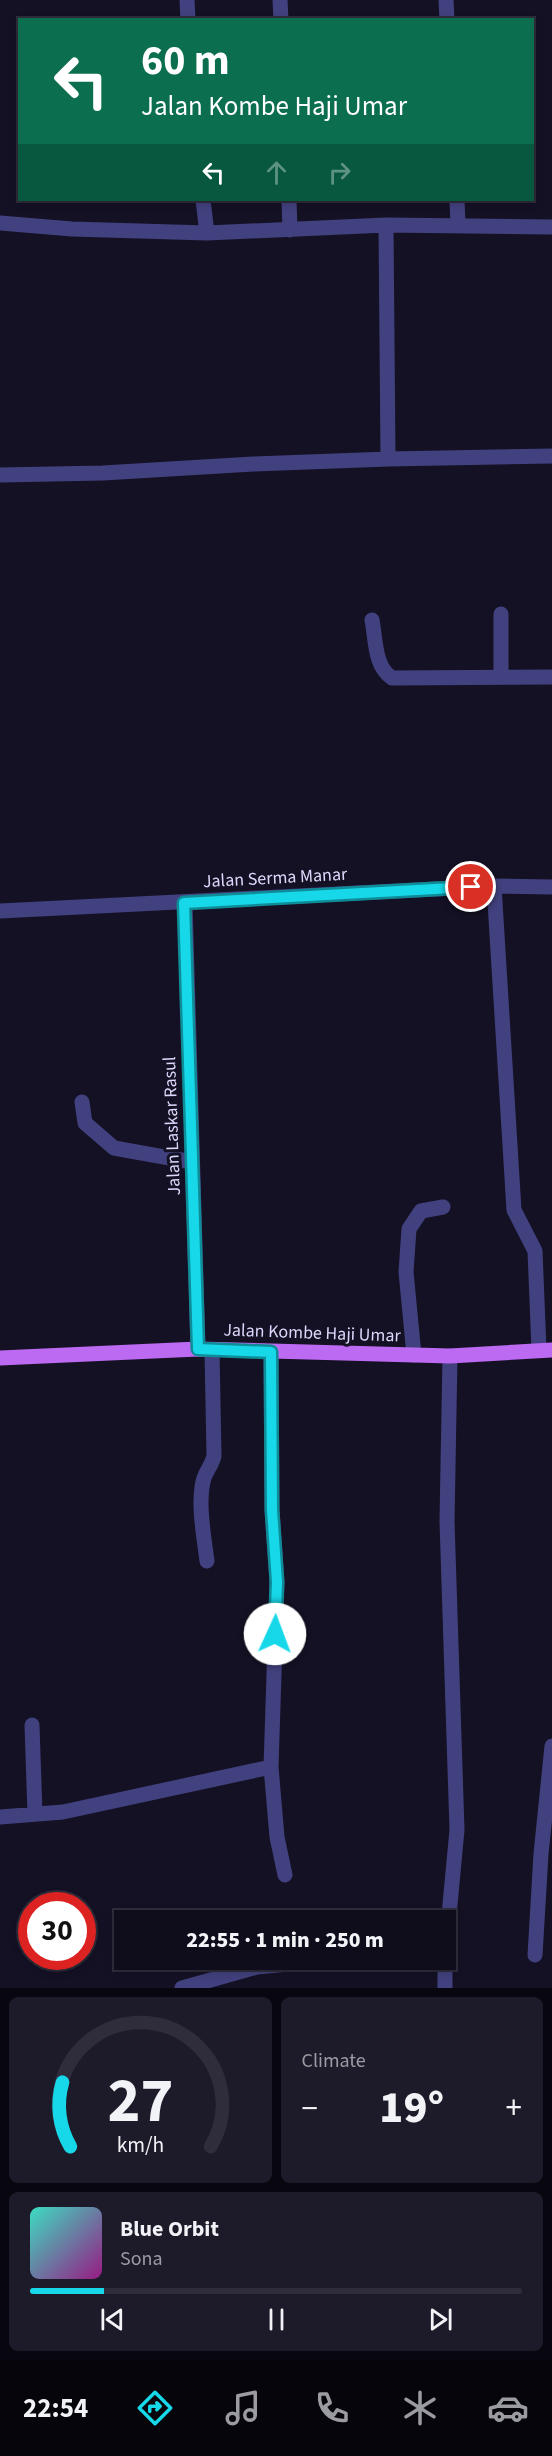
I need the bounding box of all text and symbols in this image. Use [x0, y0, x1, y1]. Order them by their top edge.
text: 60 m [141, 31, 230, 91]
icon: left [42, 42, 120, 120]
text: Jalan Kombe Haji Umar [141, 87, 407, 126]
icon: left [197, 156, 230, 189]
icon: ahead [260, 156, 293, 189]
icon: right [323, 156, 356, 189]
pin [445, 861, 496, 912]
street label: Jalan Serma Manar [202, 862, 349, 894]
icon: arrive [454, 870, 487, 903]
street label: Jalan Laskar Rasul [157, 1056, 187, 1196]
street label: Jalan Kombe Haji Umar [223, 1317, 402, 1349]
position arrow [243, 1602, 307, 1666]
speed limit sign: 30 [18, 1892, 96, 1970]
text: 22:55 · 1 min · 250 m [186, 1924, 384, 1956]
text: Climate [302, 2047, 366, 2075]
text: 27 [107, 2057, 173, 2146]
text: 19° [379, 2076, 444, 2140]
text: − [302, 2085, 318, 2132]
text: + [506, 2085, 522, 2132]
text: km/h [116, 2130, 164, 2161]
text: Blue Orbit [120, 2213, 219, 2245]
text: Sona [120, 2245, 163, 2273]
icon: previous [96, 2303, 129, 2336]
icon: pause [260, 2303, 293, 2336]
icon: next [424, 2303, 457, 2336]
icon: directions [134, 2387, 176, 2429]
icon: music [222, 2387, 264, 2429]
icon: phone [311, 2387, 353, 2429]
icon: climate [399, 2387, 441, 2429]
icon: car [487, 2387, 529, 2429]
text: 22:54 [23, 2389, 88, 2428]

